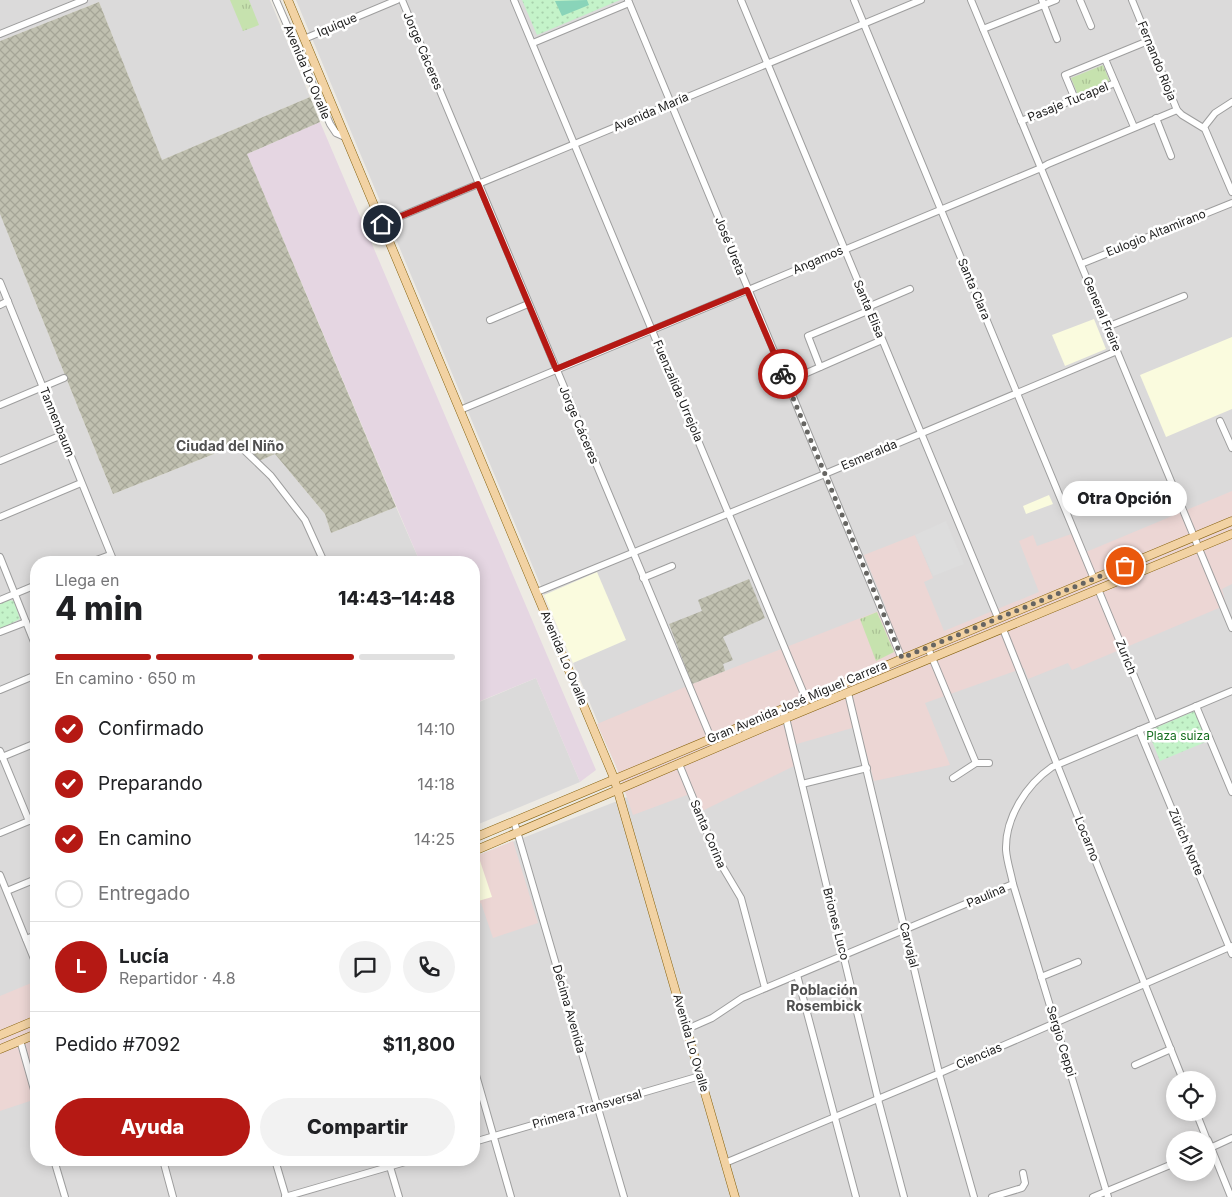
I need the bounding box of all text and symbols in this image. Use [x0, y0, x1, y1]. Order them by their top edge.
street label: Iquique [315, 9, 359, 40]
street label: Jorge Cáceres [400, 10, 447, 92]
street label: Fernando Rioja [1135, 19, 1180, 103]
street label: Avenida Lo Ovalle [281, 22, 334, 121]
street label: Pasaje Tucapel [1025, 79, 1110, 125]
street label: Avenida María [611, 89, 691, 134]
pin [361, 203, 403, 245]
street label: Eulogio Altamirano [1104, 206, 1208, 259]
icon: home [368, 210, 396, 238]
street label: José Ureta [712, 214, 749, 277]
street label: Angamos [790, 242, 845, 277]
street label: Santa Clara [955, 256, 994, 322]
street label: General Freire [1080, 274, 1125, 353]
street label: Santa Elisa [850, 277, 888, 340]
street label: Fuenzalida Urrejola [650, 338, 707, 444]
courier [758, 349, 808, 399]
icon: bike [769, 360, 797, 388]
street label: Jorge Cáceres [556, 384, 603, 466]
street label: Tannenbaum [37, 385, 78, 459]
street label: Esmeralda [839, 436, 899, 473]
district label: Ciudad del Niño [176, 437, 284, 454]
callout: Otra Opción [1062, 481, 1188, 516]
text: Otra Opción [1077, 488, 1172, 508]
pin [1104, 545, 1146, 587]
icon: bag [1111, 552, 1139, 580]
text: Llega en [55, 570, 119, 590]
text: 14:43–14:48 [338, 587, 455, 610]
text: 4 min [55, 589, 143, 628]
street label: Avenida Lo Ovalle [538, 608, 591, 707]
street label: Zurich [1113, 637, 1140, 676]
street label: Gran Avenida José Miguel Carrera [705, 657, 889, 746]
text: En camino · 650 m [55, 668, 196, 688]
icon: check [55, 715, 83, 743]
text: Confirmado [98, 717, 204, 740]
text: 14:10 [417, 719, 455, 739]
park label: Plaza suiza [1146, 728, 1210, 743]
icon: check [55, 770, 83, 798]
text: Preparando [98, 772, 203, 795]
text: 14:18 [417, 774, 455, 794]
street label: Santa Corina [687, 797, 730, 870]
street label: Zürich Norte [1166, 806, 1207, 878]
street label: Locarno [1072, 814, 1103, 863]
icon: check [55, 825, 83, 853]
text: En camino [98, 827, 192, 850]
text: 14:25 [414, 829, 455, 849]
street label: Paulina [964, 881, 1008, 910]
text: Entregado [98, 882, 190, 905]
street label: Briones Luco [820, 886, 853, 962]
street label: Carvajal [897, 921, 922, 969]
button: chat [339, 941, 391, 993]
button: phone [403, 941, 455, 993]
text: Lucía [119, 945, 169, 968]
text: L [76, 955, 86, 978]
street label: Décima Avenida [550, 963, 589, 1055]
text: Repartidor · 4.8 [119, 968, 236, 988]
district label: Población Rosembick [786, 981, 863, 1014]
street label: Avenida Lo Ovalle [670, 992, 713, 1094]
street label: Sergio Ceppi [1044, 1004, 1079, 1078]
text: Pedido #7092 [55, 1033, 181, 1056]
text: $11,800 [382, 1033, 455, 1056]
street label: Ciencias [954, 1039, 1004, 1072]
map controls [1166, 1071, 1216, 1181]
button: locate [1166, 1071, 1216, 1121]
street label: Primera Transversal [530, 1086, 643, 1131]
button: Ayuda [55, 1098, 250, 1156]
button: Compartir [260, 1098, 455, 1156]
button: layers [1166, 1131, 1216, 1181]

